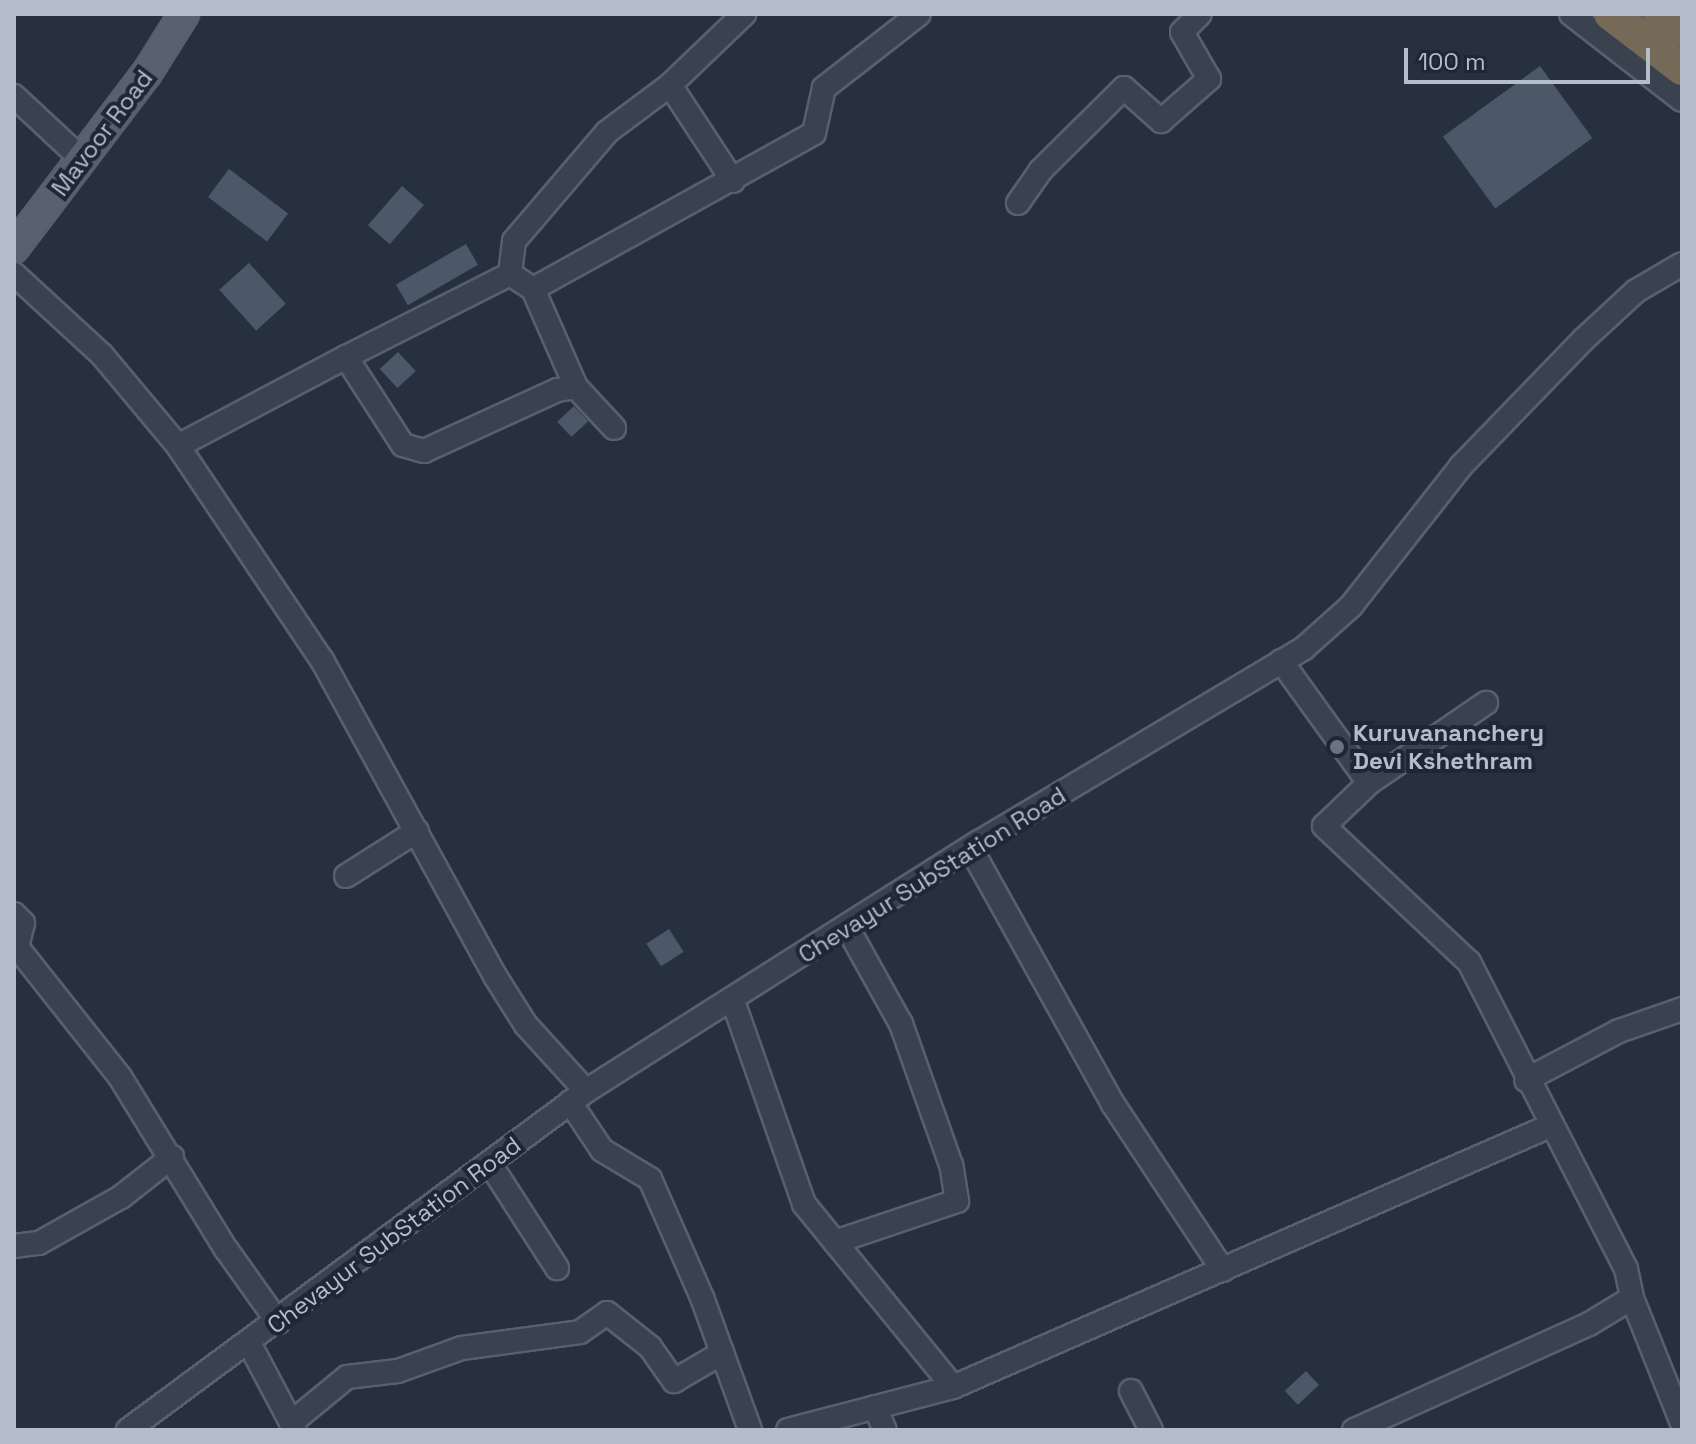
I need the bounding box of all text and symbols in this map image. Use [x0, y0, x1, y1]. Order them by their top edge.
scale bar [1408, 32, 1654, 82]
text: 100 m [1418, 46, 1486, 77]
street label: Mavoor Road [45, 64, 159, 202]
place label: Kuruvananchery Devi Kshethram [1353, 719, 1544, 775]
marker: Kuruvananchery Devi Kshethram [1328, 738, 1346, 756]
street label: Chevayur SubStation Road [793, 781, 1071, 969]
street label: Chevayur SubStation Road [262, 1130, 526, 1340]

